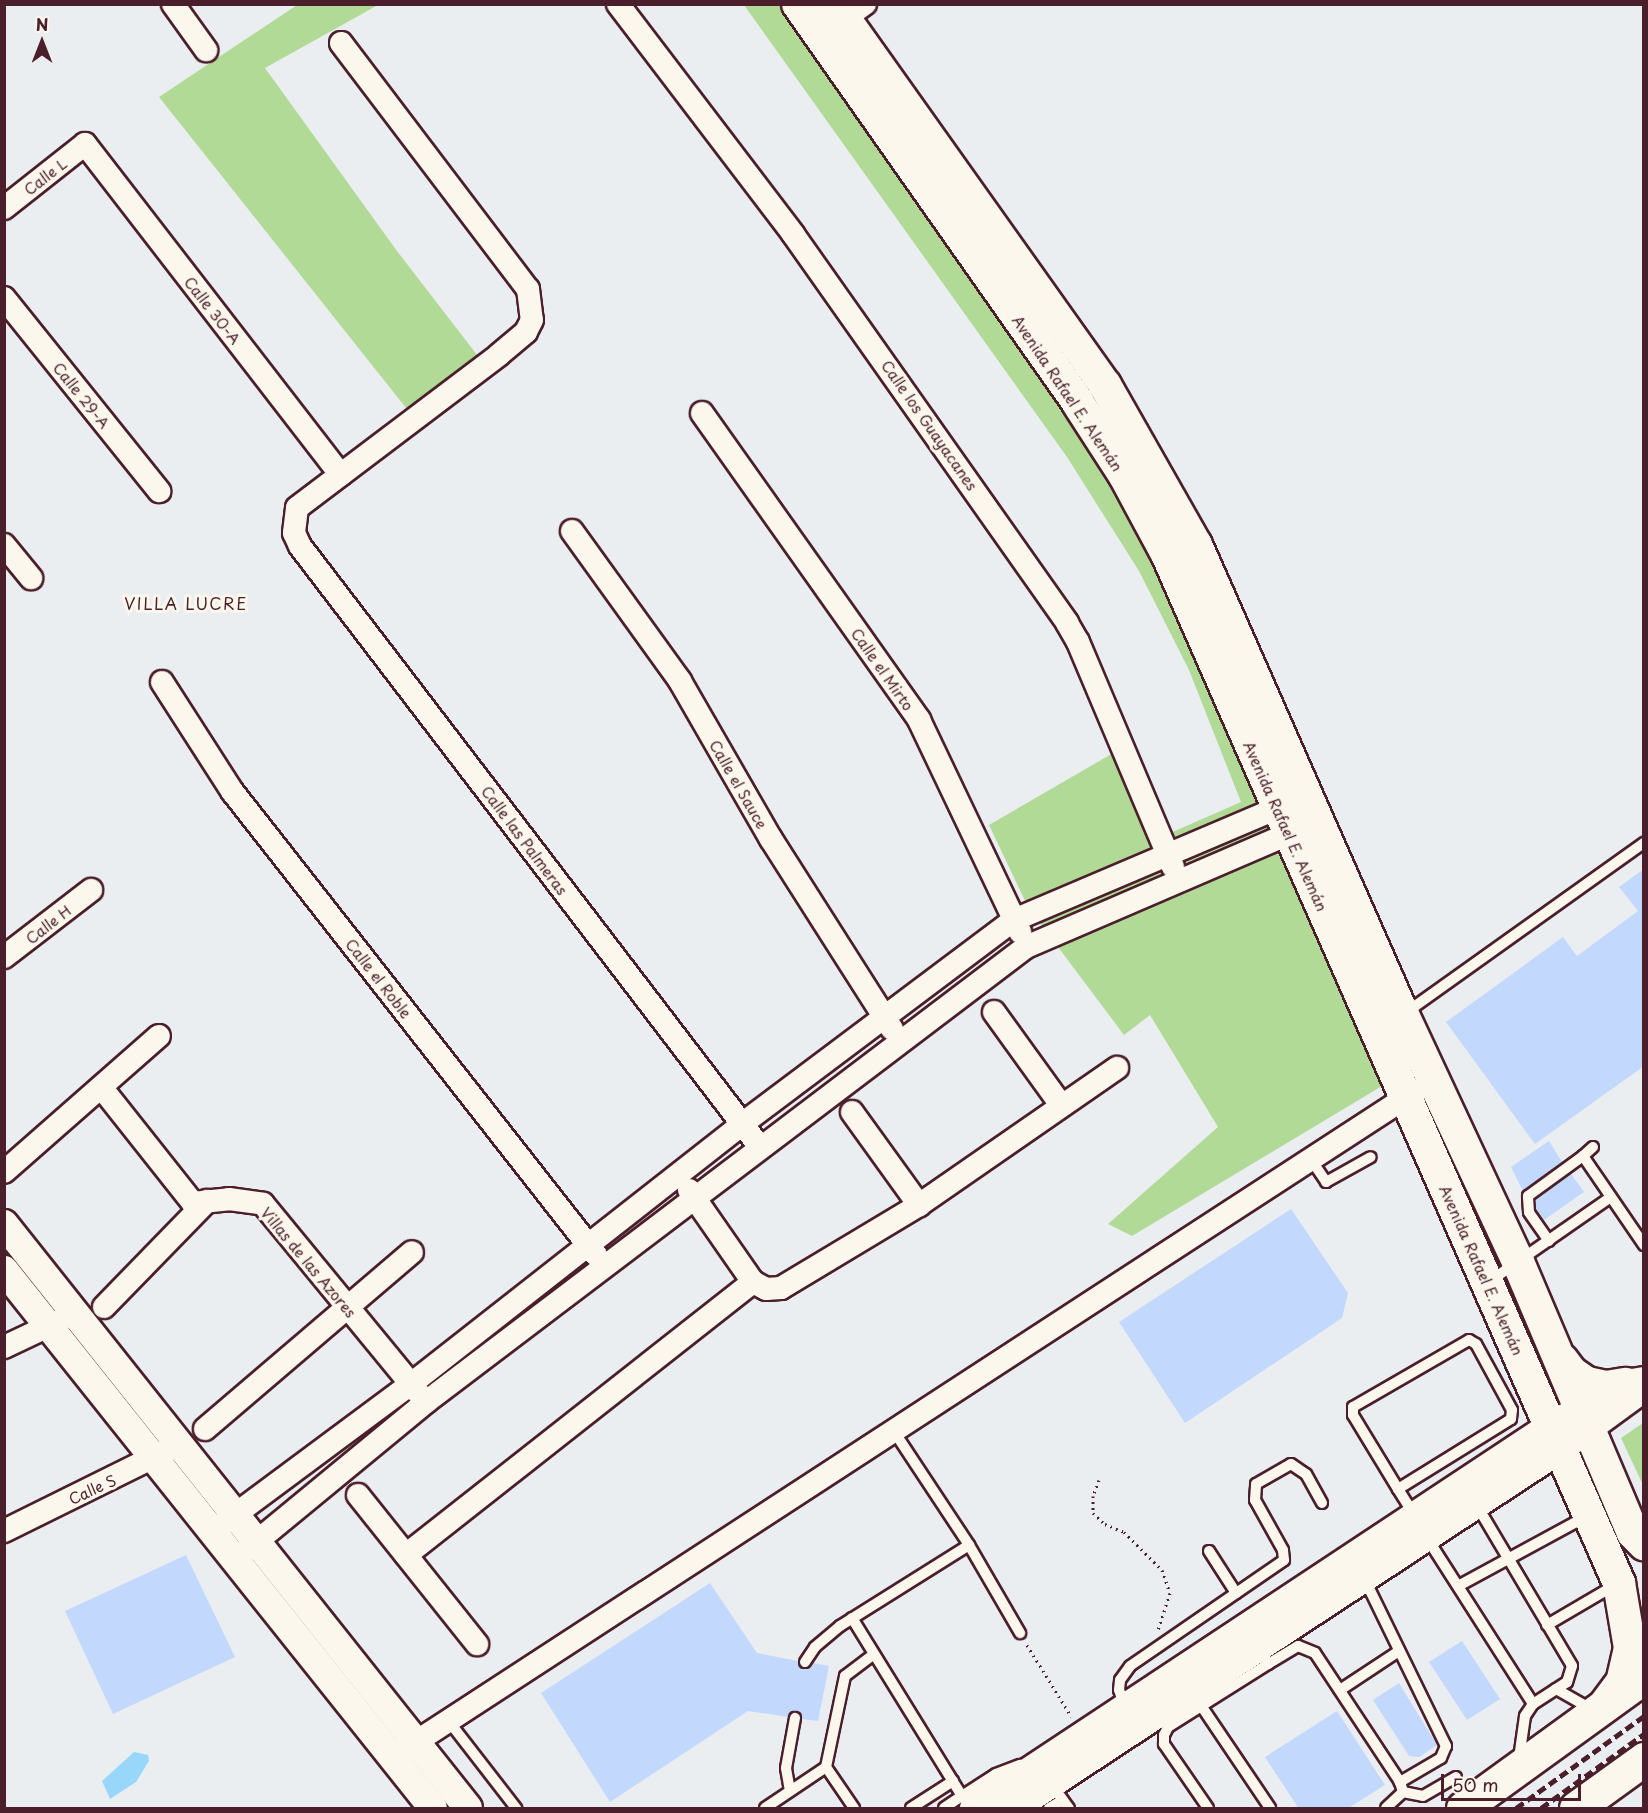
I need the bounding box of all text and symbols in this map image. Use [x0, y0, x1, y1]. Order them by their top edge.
north arrow [12, 12, 72, 72]
text: N [36, 12, 48, 36]
street label: Calle L [20, 153, 70, 199]
street label: Calle 30-A [181, 273, 245, 347]
street label: Avenida Rafael E. Alemán [1009, 311, 1127, 475]
street label: Calle los Guayacanes [878, 356, 982, 494]
street label: Calle 29-A [50, 359, 114, 431]
district label: VILLA LUCRE [125, 593, 247, 613]
street label: Calle el Mirto [848, 624, 918, 714]
street label: Calle el Sauce [706, 736, 772, 832]
street label: Avenida Rafael E. Alemán [1240, 738, 1332, 914]
street label: Calle las Palmeras [478, 782, 572, 898]
street label: Calle H [22, 901, 74, 947]
street label: Calle el Roble [342, 934, 416, 1022]
street label: Avenida Rafael E. Alemán [1436, 1182, 1528, 1358]
street label: Villas de las Azores [258, 1203, 360, 1321]
street label: Calle S [65, 1470, 119, 1508]
scale bar [1444, 1762, 1584, 1800]
text: 50 m [1452, 1771, 1499, 1798]

